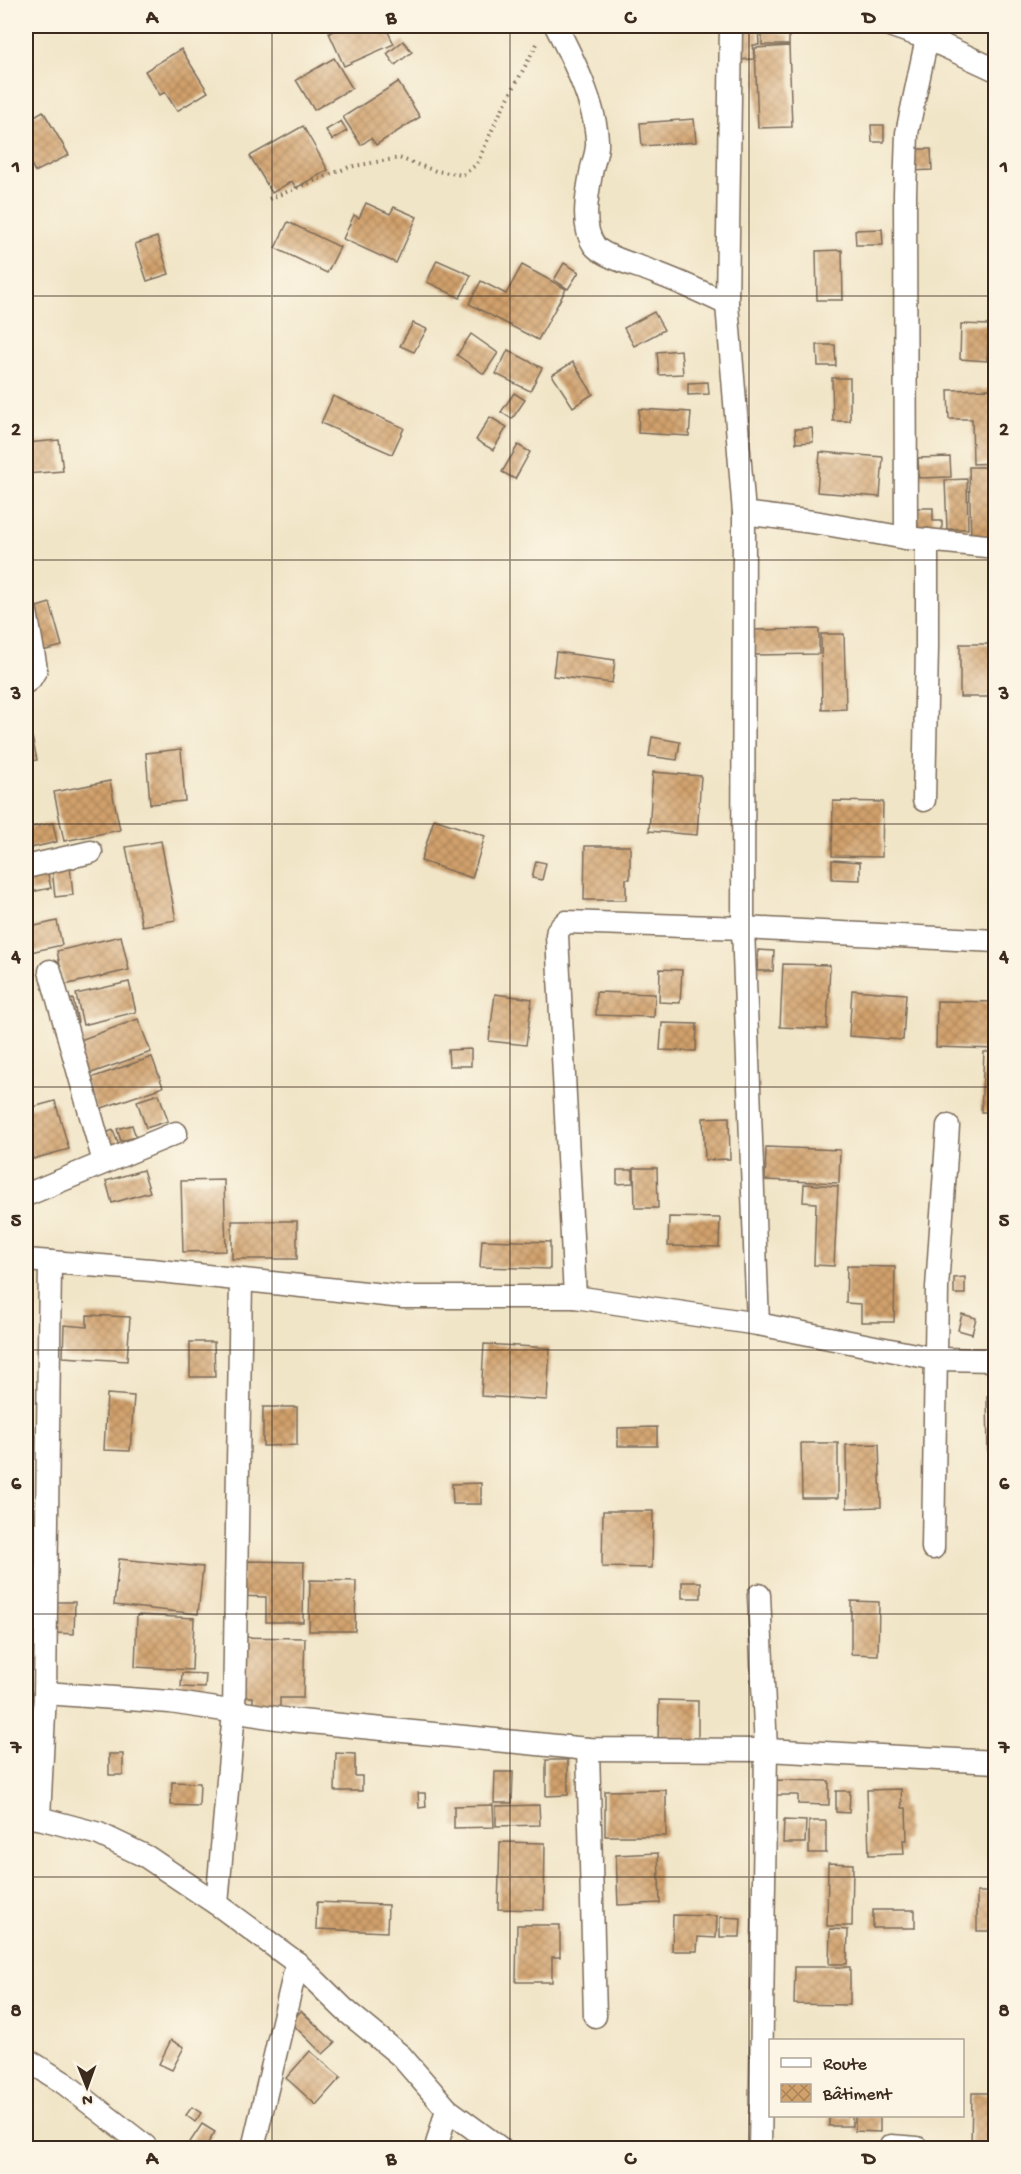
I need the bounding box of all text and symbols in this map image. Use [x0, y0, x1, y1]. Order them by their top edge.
text: A [145, 8, 160, 31]
text: B [385, 8, 397, 31]
text: C [624, 8, 638, 31]
text: D [860, 8, 876, 31]
text: 1 [11, 157, 20, 180]
text: 1 [999, 157, 1008, 180]
text: 2 [11, 420, 21, 443]
text: 2 [999, 420, 1009, 443]
text: 3 [10, 684, 21, 707]
text: 3 [998, 684, 1009, 707]
text: 4 [10, 947, 21, 970]
text: 4 [998, 947, 1009, 970]
text: 5 [11, 1211, 22, 1234]
text: 5 [999, 1211, 1010, 1234]
text: 6 [11, 1474, 22, 1497]
text: 6 [999, 1474, 1010, 1497]
text: 7 [10, 1738, 23, 1761]
text: 7 [998, 1738, 1011, 1761]
text: 8 [11, 2001, 22, 2024]
text: 8 [999, 2001, 1010, 2024]
legend [769, 2039, 964, 2117]
text: Route [823, 2055, 868, 2076]
north arrow [57, 2057, 117, 2117]
text: Bâtiment [822, 2085, 893, 2106]
text: N [81, 2089, 93, 2108]
text: A [145, 2149, 160, 2172]
text: B [385, 2149, 397, 2172]
text: C [624, 2149, 638, 2172]
text: D [860, 2149, 876, 2172]

